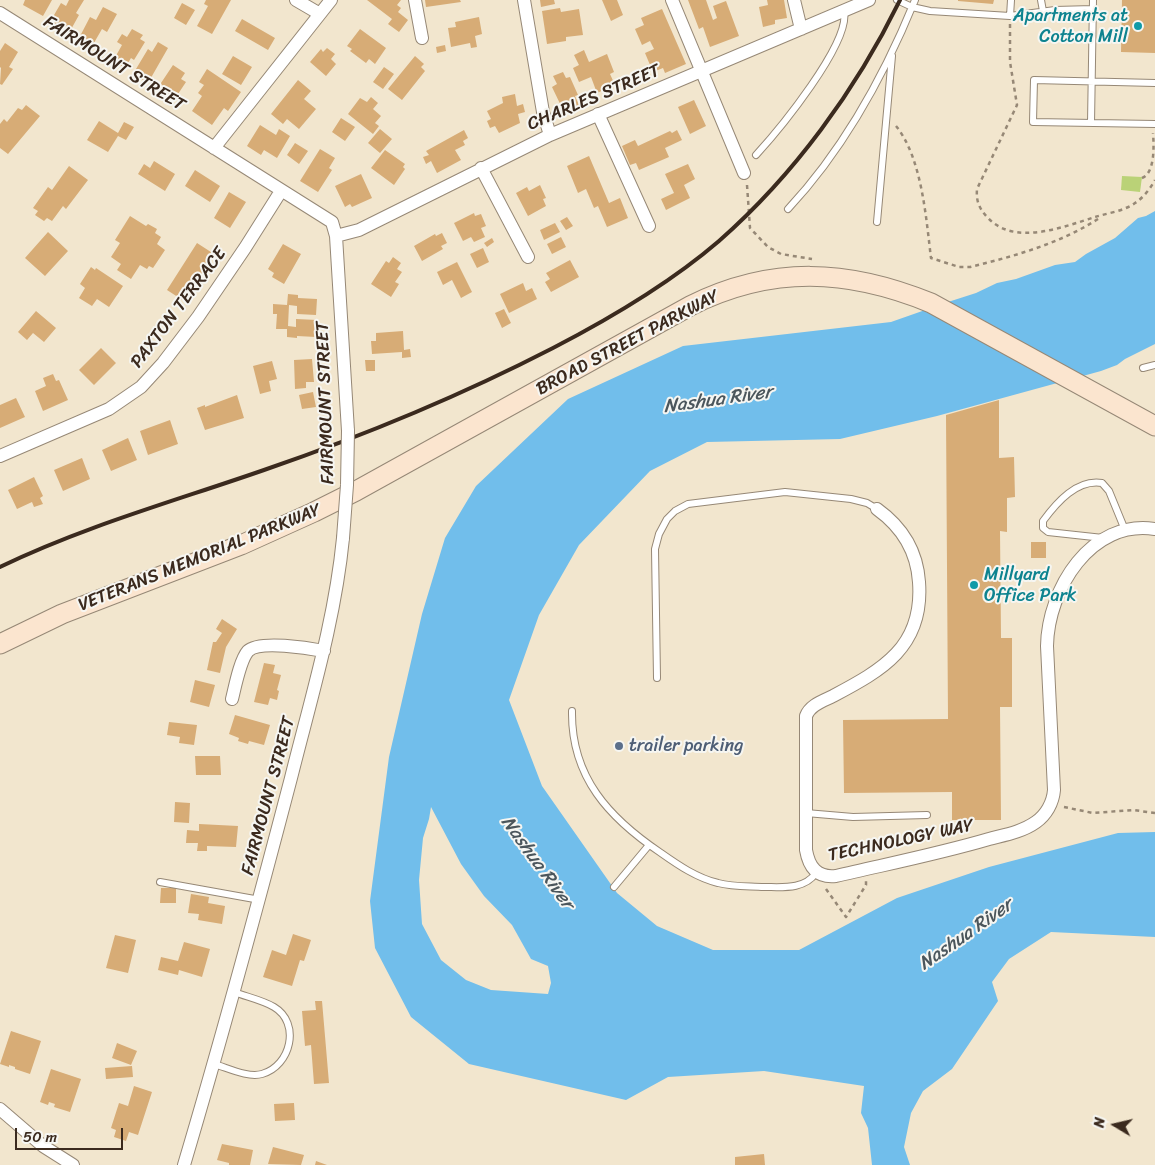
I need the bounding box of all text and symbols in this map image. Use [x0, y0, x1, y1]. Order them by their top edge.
place label: Apartments at Cotton Mill [1013, 5, 1128, 48]
street label: FAIRMOUNT STREET [39, 12, 189, 116]
marker: Apartments at Cotton Mill [1132, 20, 1144, 32]
street label: CHARLES STREET [524, 60, 664, 136]
street label: PAXTON TERRACE [127, 243, 231, 373]
street label: BROAD STREET PARKWAY [533, 285, 723, 401]
street label: FAIRMOUNT STREET [312, 321, 340, 485]
water label: Nashua River [662, 381, 774, 419]
street label: VETERANS MEMORIAL PARKWAY [76, 499, 324, 617]
place label: Millyard Office Park [984, 564, 1076, 606]
marker: Millyard Office Park [968, 579, 980, 591]
street label: FAIRMOUNT STREET [237, 714, 301, 878]
place label: trailer parking [629, 735, 743, 757]
marker: trailer parking [613, 740, 625, 752]
water label: Nashua River [496, 812, 578, 914]
street label: TECHNOLOGY WAY [826, 815, 976, 867]
water label: Nashua River [915, 894, 1017, 976]
north arrow [1090, 1100, 1140, 1150]
text: N [1087, 1116, 1113, 1129]
scale bar [18, 1118, 125, 1150]
text: 50 m [23, 1124, 57, 1150]

